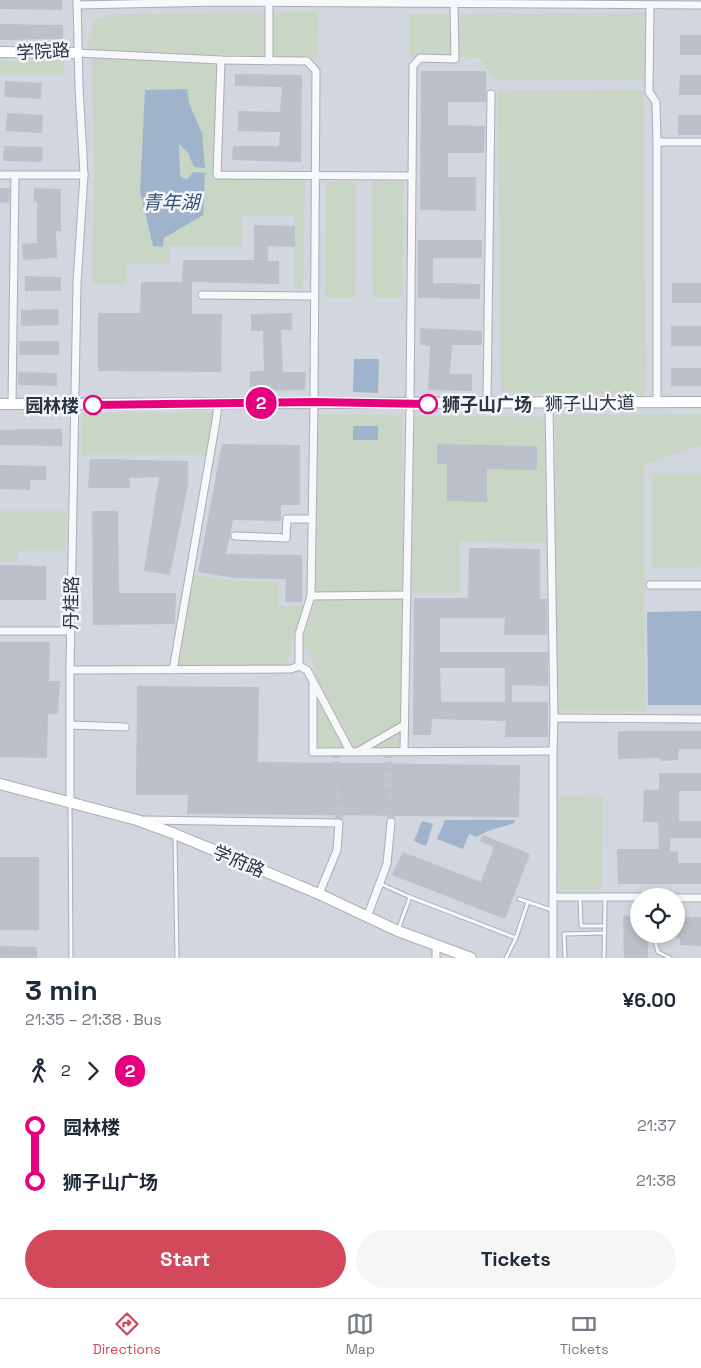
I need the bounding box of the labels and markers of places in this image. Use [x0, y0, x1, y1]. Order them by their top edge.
place label: 狮子山广场 [442, 393, 532, 416]
place label: 园林楼 [25, 394, 79, 417]
marker: 狮子山广场 [418, 394, 438, 414]
marker: 园林楼 [83, 395, 103, 415]

